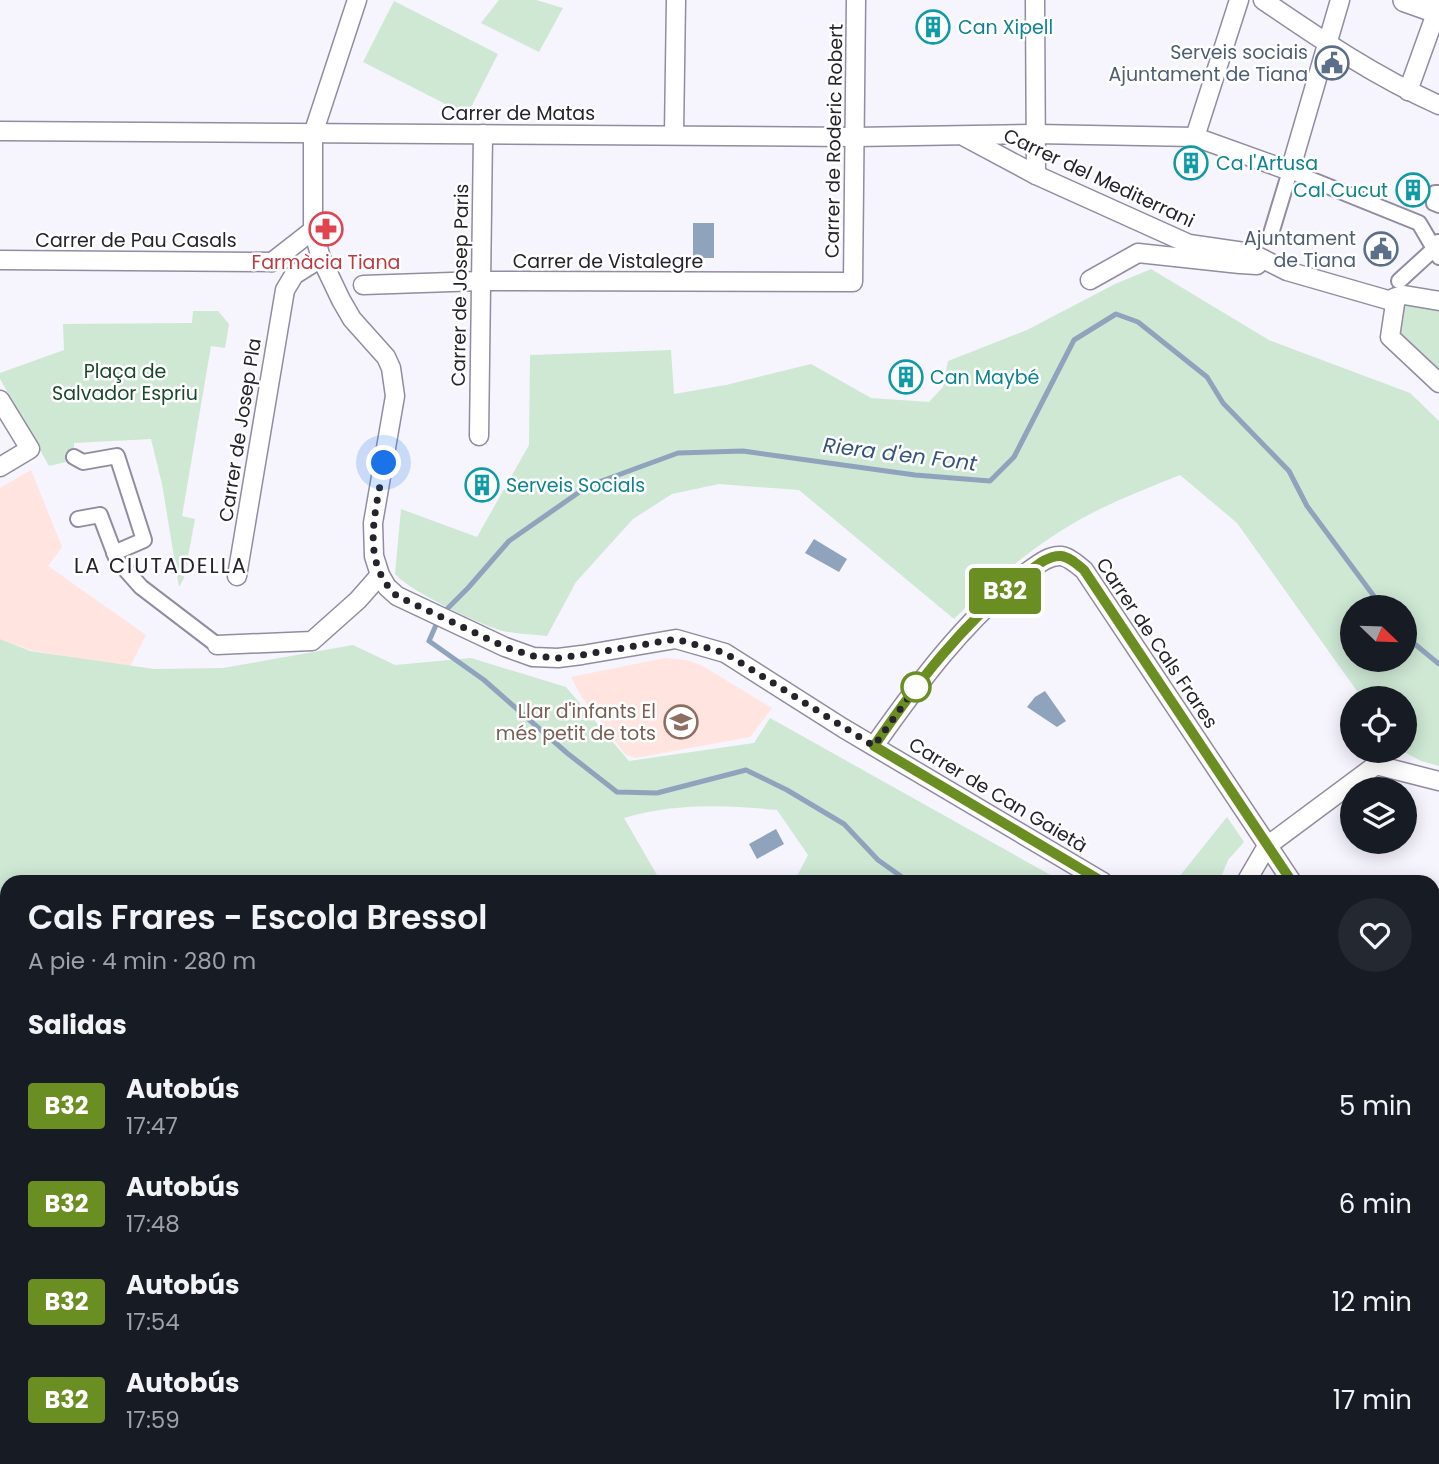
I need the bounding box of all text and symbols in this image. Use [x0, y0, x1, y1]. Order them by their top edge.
building icon: Can Xipell [914, 8, 952, 46]
place label: Can Xipell [958, 14, 1053, 41]
street label: Carrer de Roderic Robert [818, 24, 850, 258]
place label: Serveis sociais Ajuntament de Tiana [1108, 39, 1308, 88]
public building icon: Serveis sociais Ajuntament de Tiana [1313, 44, 1351, 82]
street label: Carrer de Matas [441, 100, 595, 127]
street label: Carrer del Mediterrani [999, 122, 1199, 234]
building icon: Ca l'Artusa [1172, 144, 1210, 182]
place label: Ca l'Artusa [1216, 150, 1318, 177]
building icon: Cal Cucut [1394, 171, 1432, 209]
place label: Cal Cucut [1293, 177, 1388, 204]
street label: Carrer de Josep Paris [445, 183, 475, 387]
pharmacy icon: Farmàcia Tiana [307, 210, 345, 248]
place label: Ajuntament de Tiana [1244, 225, 1356, 274]
street label: Carrer de Pau Casals [35, 227, 237, 254]
public building icon: Ajuntament de Tiana [1362, 230, 1400, 268]
street label: Carrer de Vistalegre [513, 248, 703, 275]
place label: Farmàcia Tiana [252, 249, 400, 276]
street label: Carrer de Josep Pla [212, 336, 268, 524]
park label: Plaça de Salvador Espriu [52, 358, 198, 407]
building icon: Can Maybé [887, 358, 925, 396]
place label: Can Maybé [930, 364, 1039, 391]
water label: Riera d'en Font [822, 430, 979, 478]
your location [366, 445, 401, 480]
building icon: Serveis Socials [463, 466, 501, 504]
place label: Serveis Socials [506, 472, 645, 499]
district label: LA CIUTADELLA [74, 551, 248, 580]
street label: Carrer de Cals Frares [1090, 552, 1224, 734]
line badge: B32 [965, 568, 1045, 614]
text: B32 [983, 574, 1027, 607]
north arrow [1340, 595, 1418, 672]
map controls [1340, 595, 1417, 854]
unlabelled marker [901, 672, 931, 702]
button: locate [1340, 686, 1417, 763]
place label: Llar d'infants El més petit de tots [496, 698, 656, 747]
school or university icon: Llar d'infants El més petit de tots [662, 703, 700, 741]
street label: Carrer de Can Gaietà [904, 731, 1092, 859]
button: layers [1340, 777, 1417, 854]
text: Cals Frares - Escola Bressol [28, 894, 488, 941]
button: heart [1338, 898, 1412, 972]
text: A pie · 4 min · 280 m [28, 945, 256, 977]
text: Salidas [28, 1007, 127, 1043]
text: Autobús [126, 1071, 240, 1107]
text: 5 min [1339, 1088, 1412, 1124]
text: B32 [44, 1089, 89, 1122]
text: 17:47 [126, 1110, 178, 1142]
text: Autobús [126, 1169, 240, 1205]
text: 6 min [1339, 1186, 1412, 1222]
text: B32 [44, 1187, 89, 1220]
text: 17:48 [126, 1208, 180, 1240]
text: Autobús [126, 1267, 240, 1303]
text: 12 min [1332, 1284, 1412, 1320]
text: B32 [44, 1285, 89, 1318]
text: 17:54 [126, 1306, 180, 1338]
text: Autobús [126, 1365, 240, 1401]
text: 17 min [1333, 1382, 1412, 1418]
text: B32 [44, 1383, 89, 1416]
text: 17:59 [126, 1404, 180, 1436]

